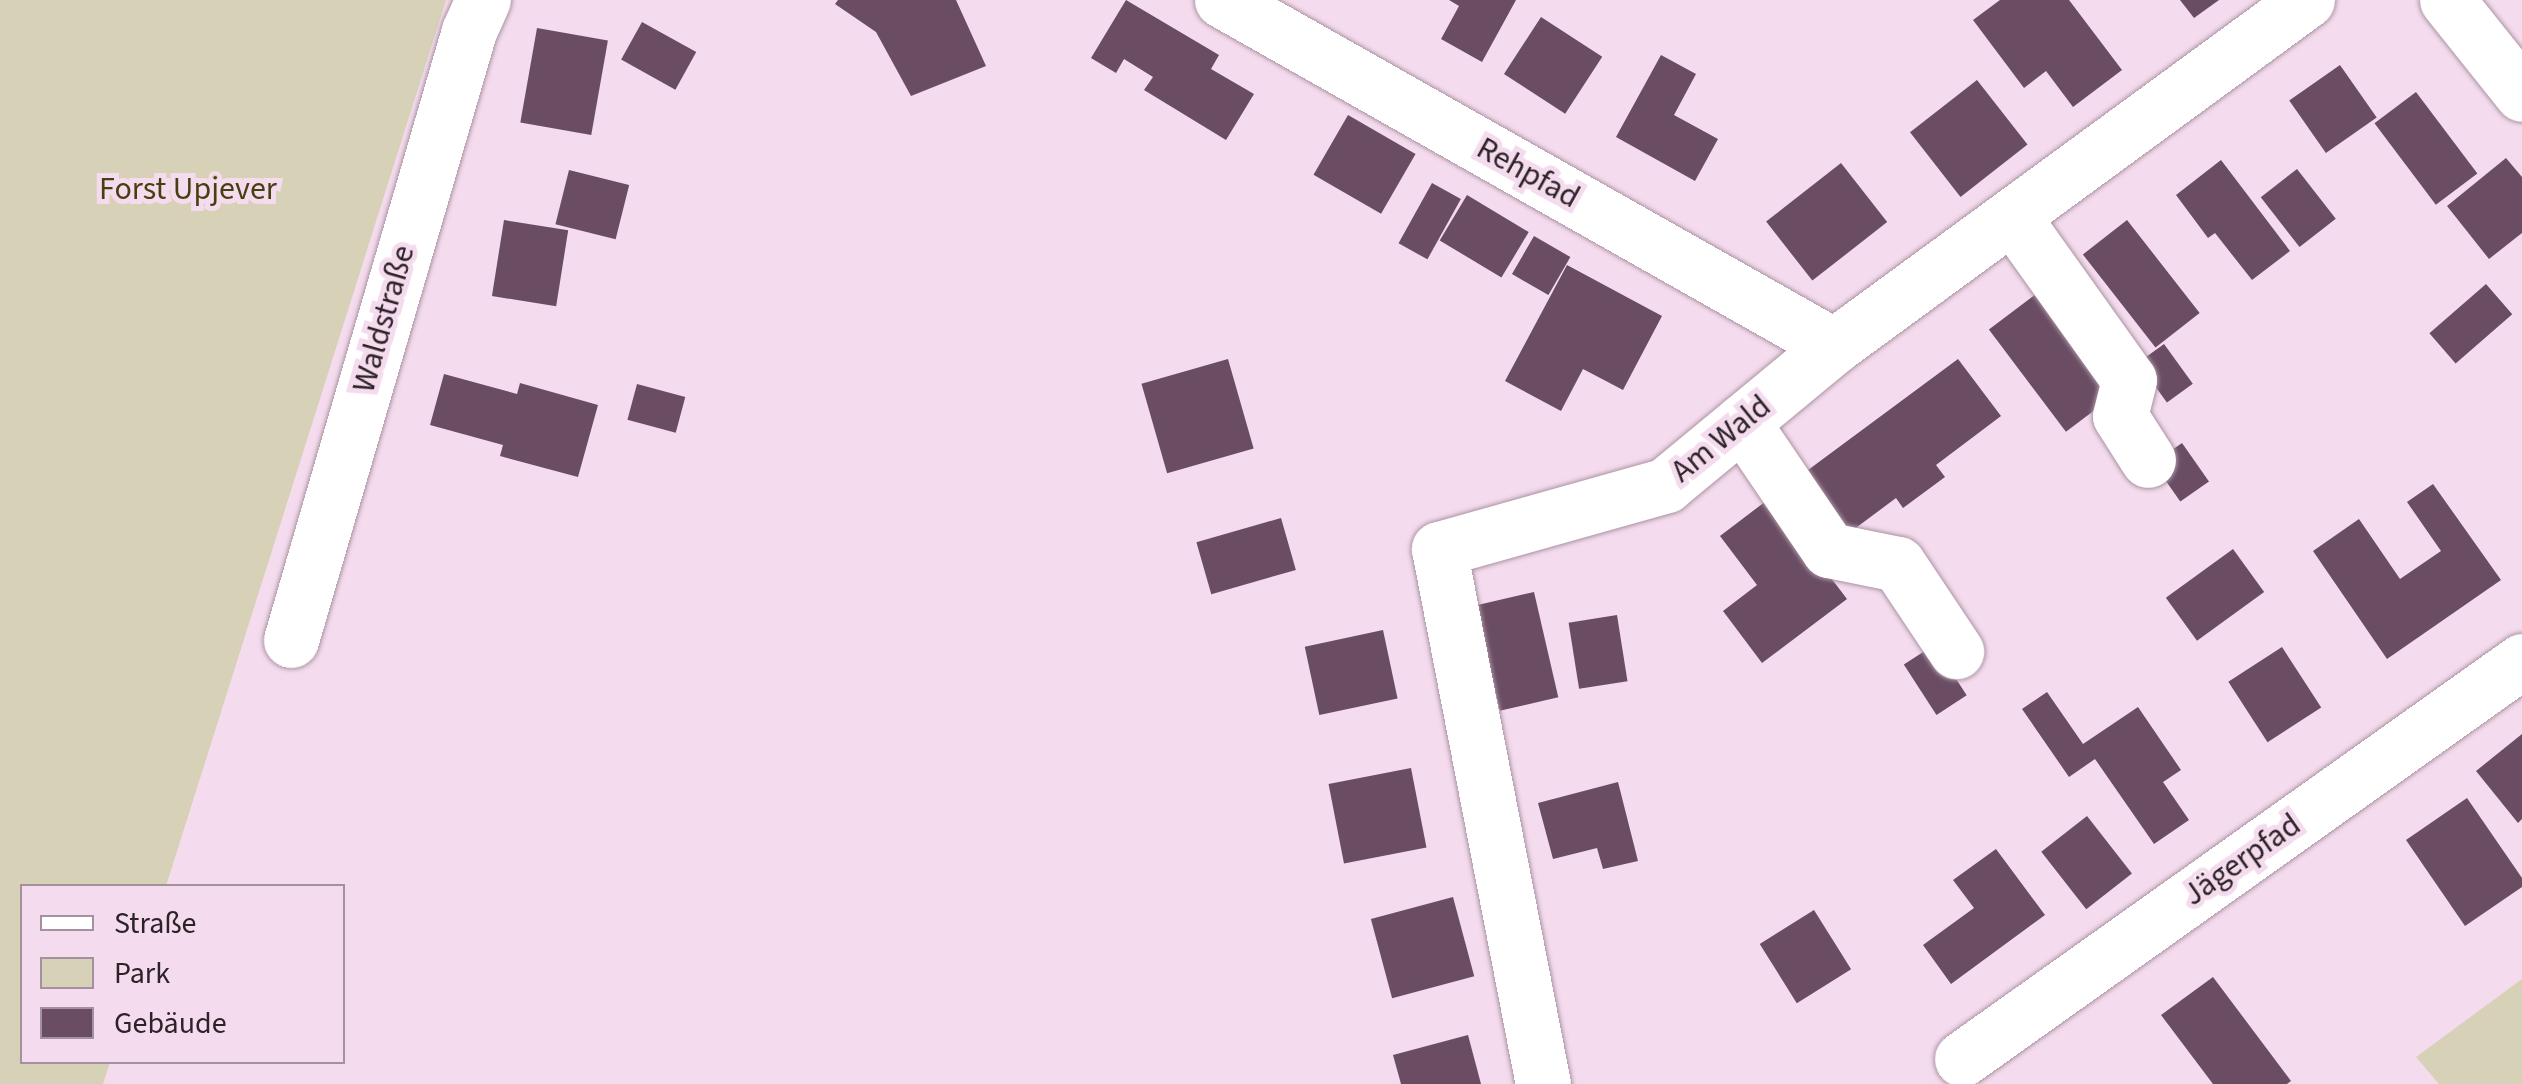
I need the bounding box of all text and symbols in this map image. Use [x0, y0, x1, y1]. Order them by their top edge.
street label: Rehpfad [1470, 129, 1586, 217]
park label: Forst Upjever [99, 170, 277, 208]
street label: Waldstraße [345, 241, 423, 397]
street label: Am Wald [1663, 387, 1779, 491]
street label: Jägerpfad [2176, 806, 2308, 914]
legend [20, 884, 345, 1064]
text: Straße [114, 902, 196, 945]
text: Park [114, 952, 170, 995]
text: Gebäude [114, 1002, 227, 1045]

